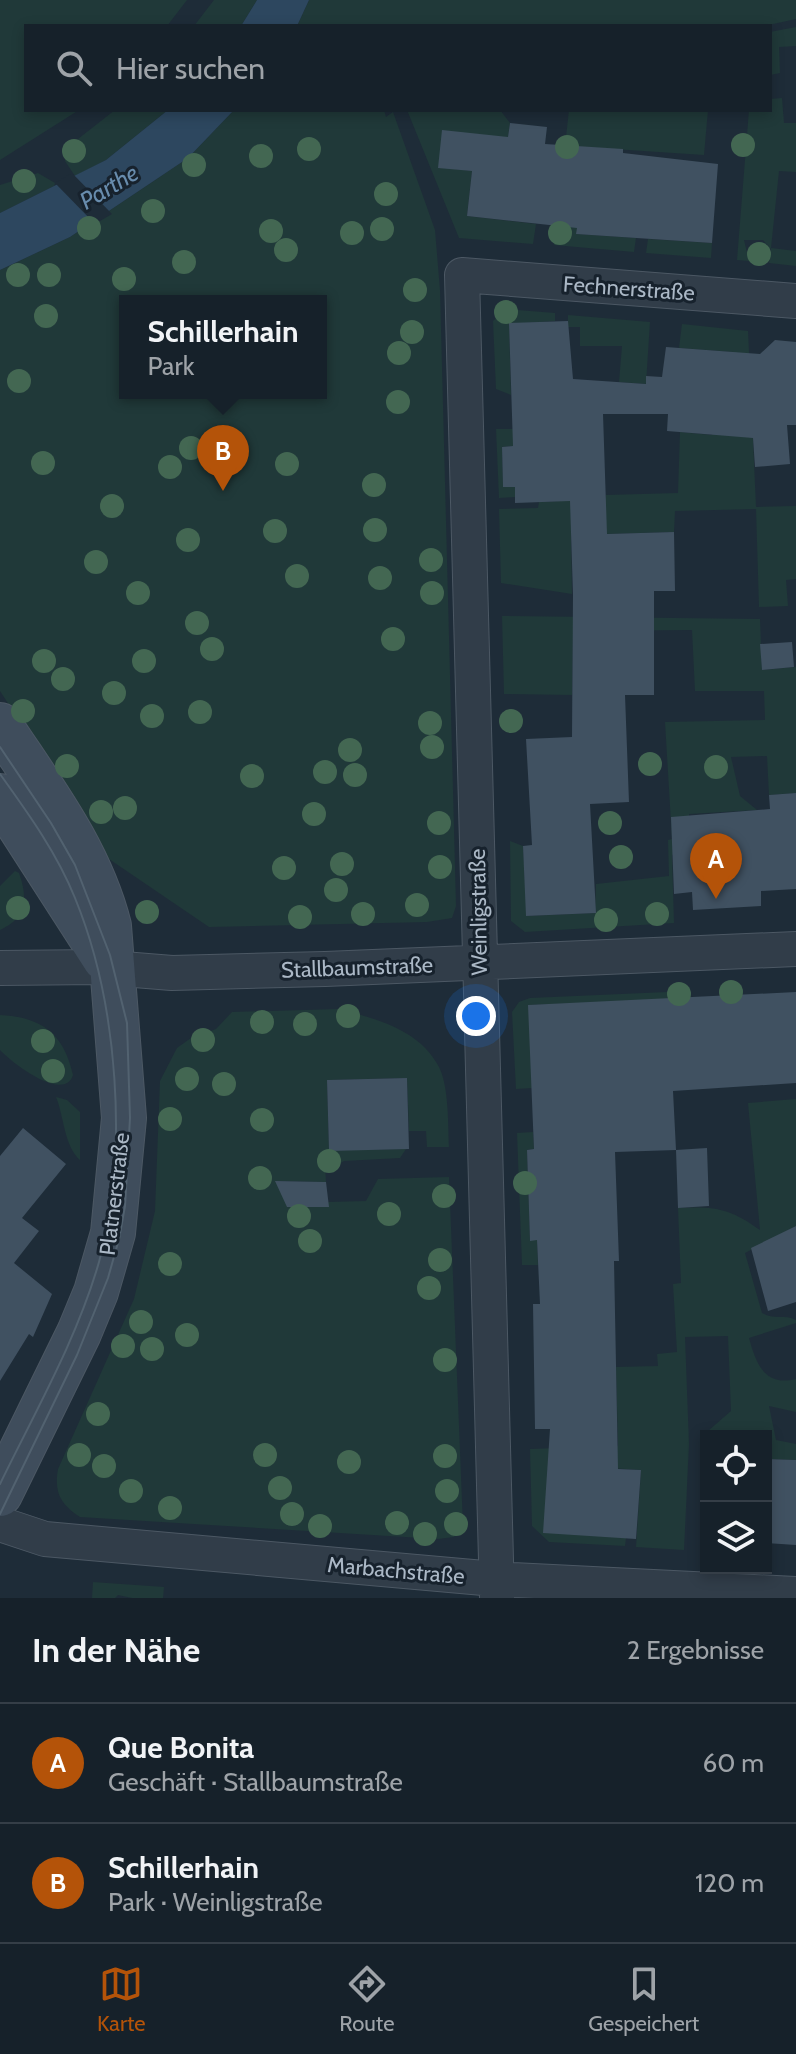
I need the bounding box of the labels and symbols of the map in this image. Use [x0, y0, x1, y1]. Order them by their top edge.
water label: Parthe [74, 158, 143, 215]
street label: Fechnerstraße [562, 270, 696, 307]
pin: B [197, 425, 249, 491]
pin: A [690, 833, 742, 899]
street label: Weinligstraße [464, 848, 493, 976]
street label: Stallbaumstraße [280, 951, 434, 984]
your location [456, 996, 496, 1036]
street label: Platnerstraße [94, 1131, 135, 1257]
street label: Marbachstraße [326, 1551, 466, 1590]

